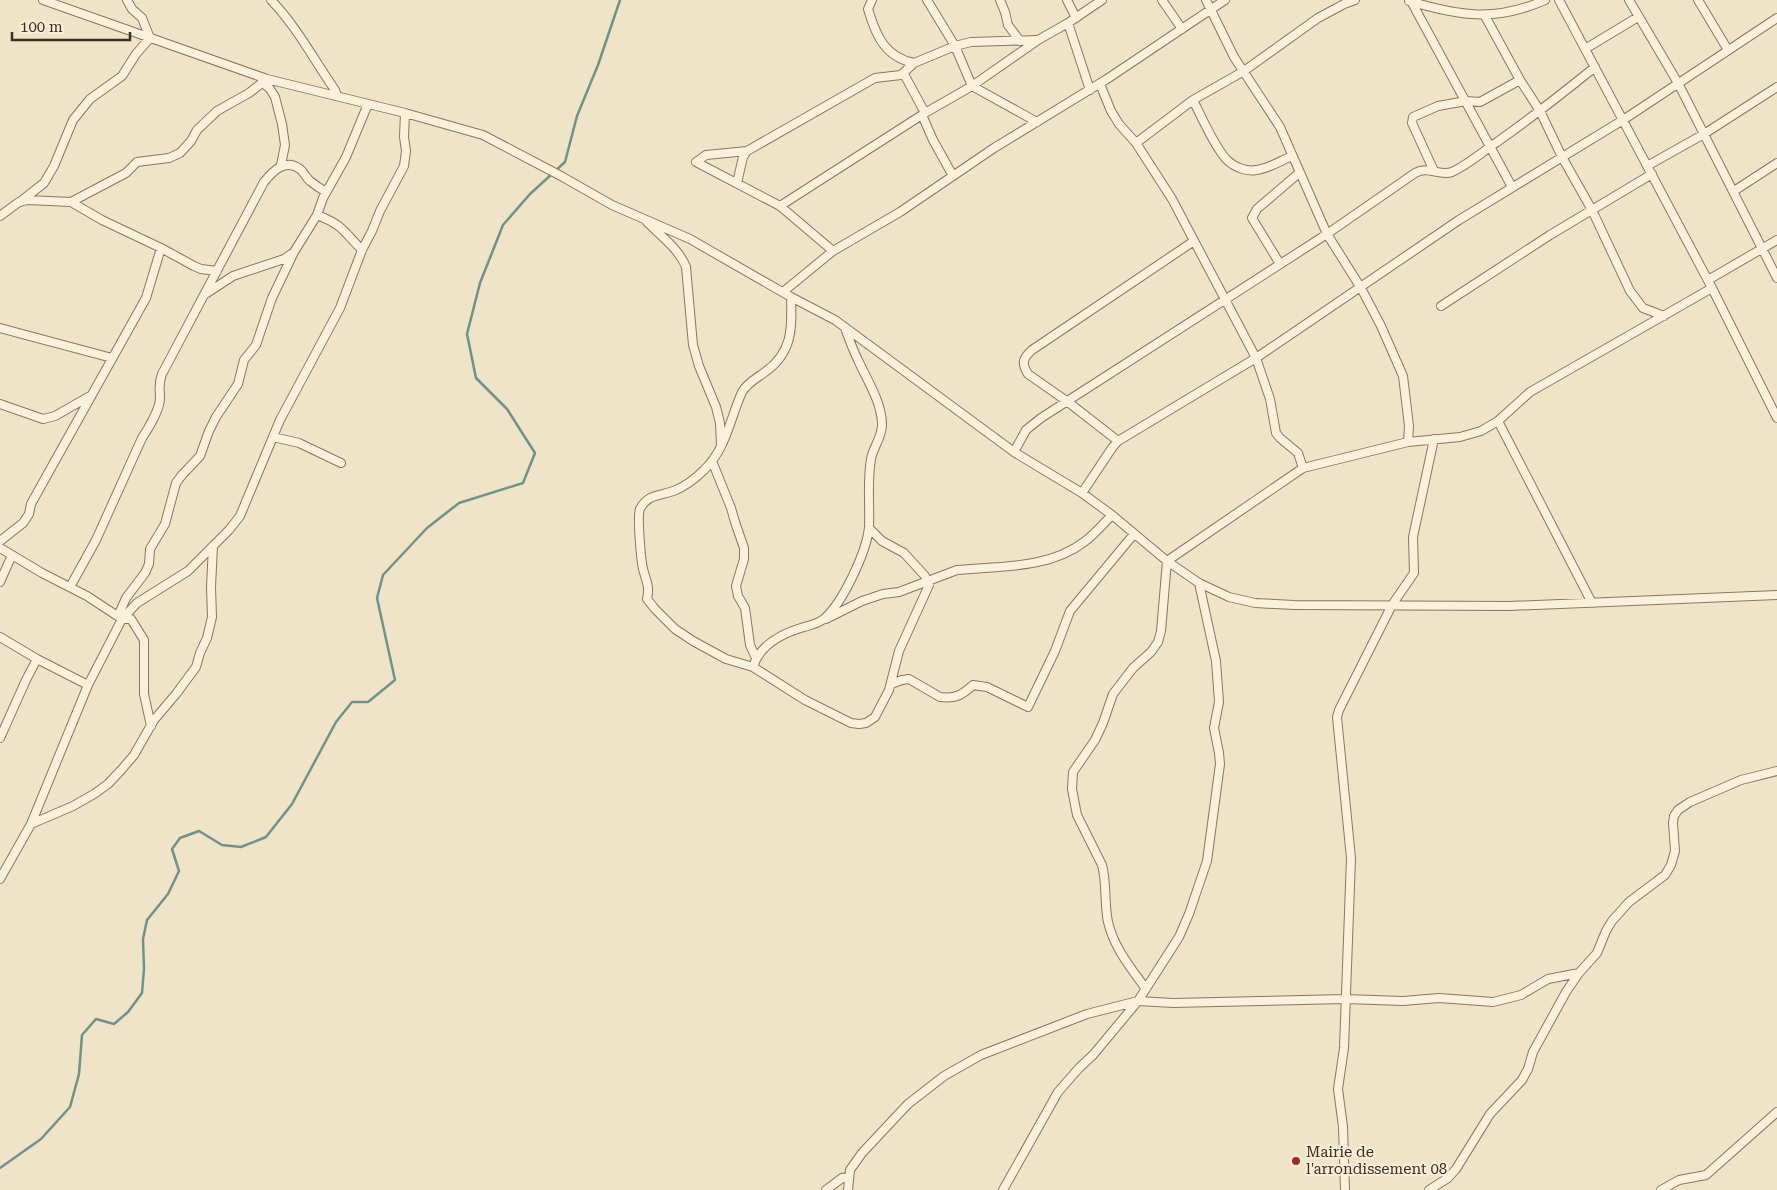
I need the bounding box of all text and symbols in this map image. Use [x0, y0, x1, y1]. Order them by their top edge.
scale bar [12, 10, 130, 42]
text: 100 m [20, 18, 63, 36]
place label: Mairie de l'arrondissement 08 [1306, 1143, 1447, 1178]
marker: Mairie de l'arrondissement 08 [1290, 1155, 1302, 1167]

